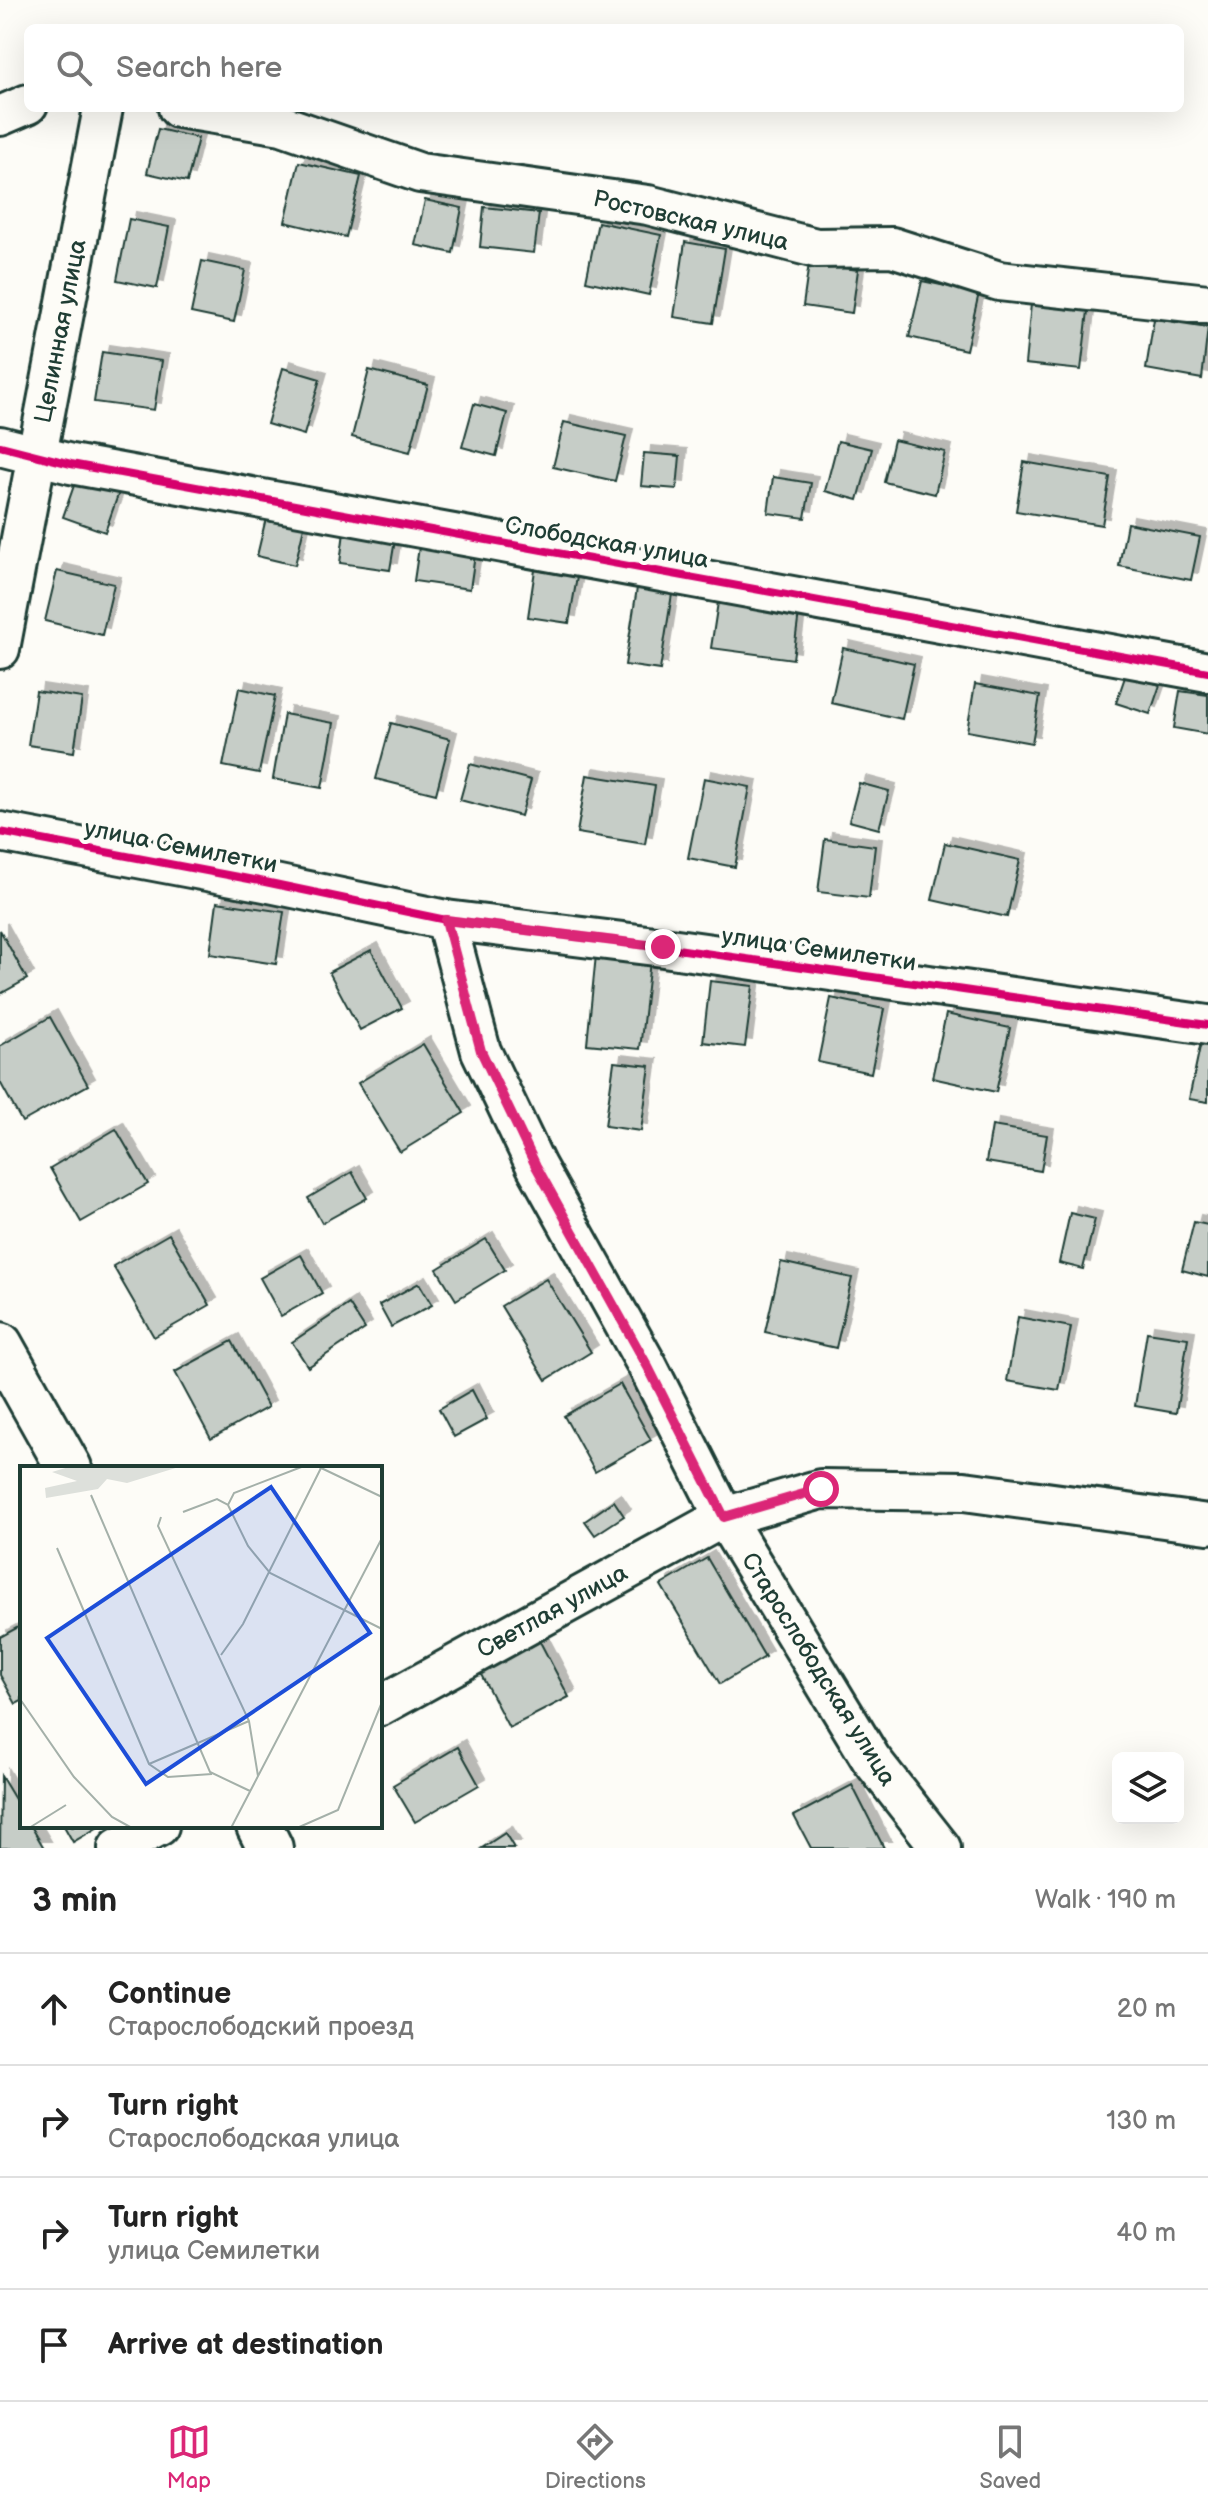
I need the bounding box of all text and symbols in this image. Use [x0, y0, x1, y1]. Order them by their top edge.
search box [24, 24, 1184, 112]
icon: search [52, 46, 96, 90]
text: Search here [116, 50, 282, 86]
street label: Ростовская улица [590, 184, 791, 257]
street label: Целинная улица [28, 237, 93, 425]
street label: Слободская улица [503, 510, 711, 575]
street label: улица Семилетки [82, 814, 280, 879]
street label: улица Семилетки [720, 921, 918, 977]
route end [645, 929, 681, 965]
inset map [20, 1466, 382, 1828]
route start [803, 1471, 839, 1507]
street label: Старослободская улица [735, 1547, 902, 1791]
street label: Светлая улица [472, 1558, 632, 1665]
map controls [1112, 1752, 1184, 1824]
button: layers [1112, 1752, 1184, 1824]
text: 3 min [32, 1880, 117, 1921]
text: Walk · 190 m [1035, 1885, 1176, 1916]
text: Continue [108, 1976, 231, 2012]
icon: ahead [32, 1987, 76, 2031]
text: 20 m [1117, 1994, 1176, 2025]
text: Старослободский проезд [108, 2012, 414, 2043]
text: Turn right [108, 2088, 239, 2124]
icon: right [32, 2099, 76, 2143]
text: 130 m [1106, 2106, 1176, 2137]
text: Старослободская улица [108, 2124, 400, 2155]
text: Turn right [108, 2200, 239, 2236]
icon: right [32, 2211, 76, 2255]
text: 40 m [1116, 2218, 1176, 2249]
text: улица Семилетки [108, 2236, 320, 2267]
icon: arrive [32, 2323, 76, 2367]
text: Arrive at destination [108, 2327, 384, 2363]
tab: Map [167, 2420, 211, 2495]
tab: Directions [545, 2420, 646, 2495]
tab: Saved [979, 2420, 1041, 2495]

